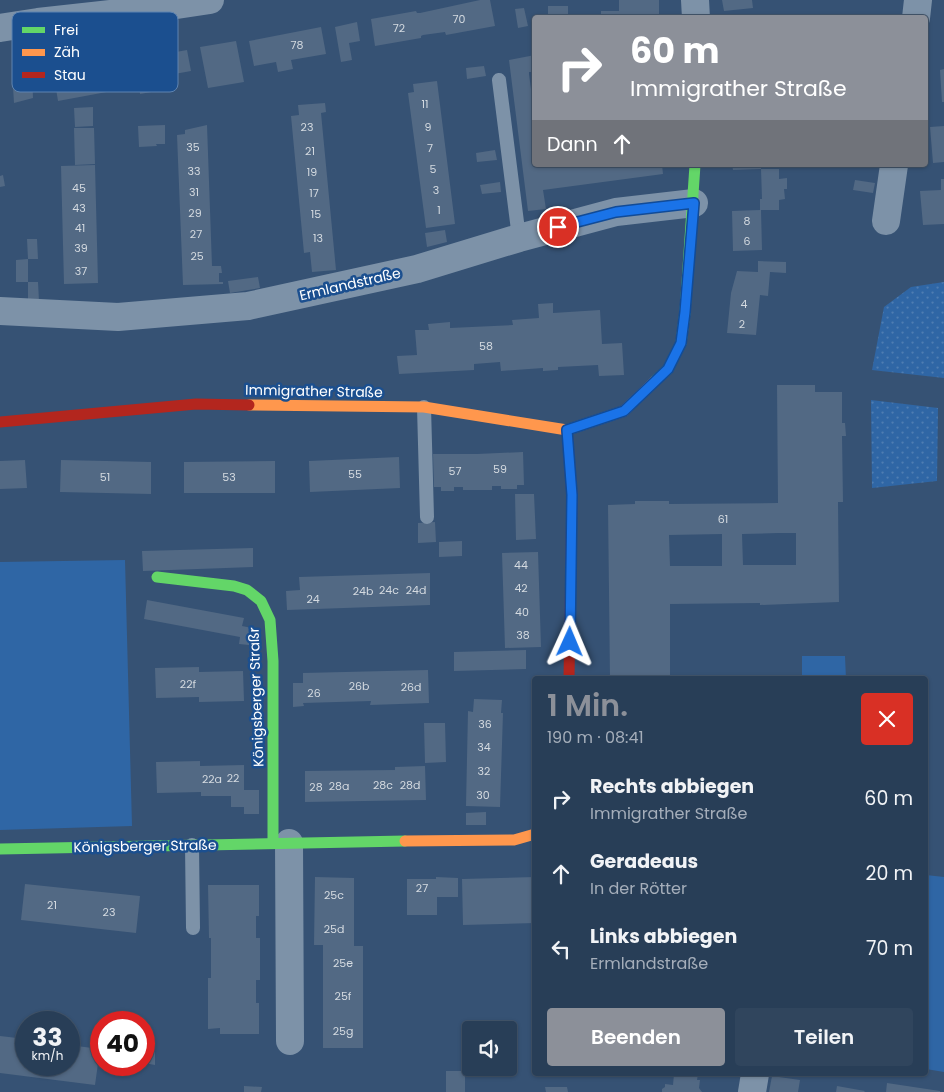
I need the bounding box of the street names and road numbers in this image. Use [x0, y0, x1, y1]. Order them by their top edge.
street label: Ermlandstraße [297, 263, 403, 305]
street label: Immigrather Straße [245, 380, 383, 402]
street label: Königsberger Straßr [244, 627, 268, 767]
street label: Königsberger Straße [73, 835, 217, 857]

